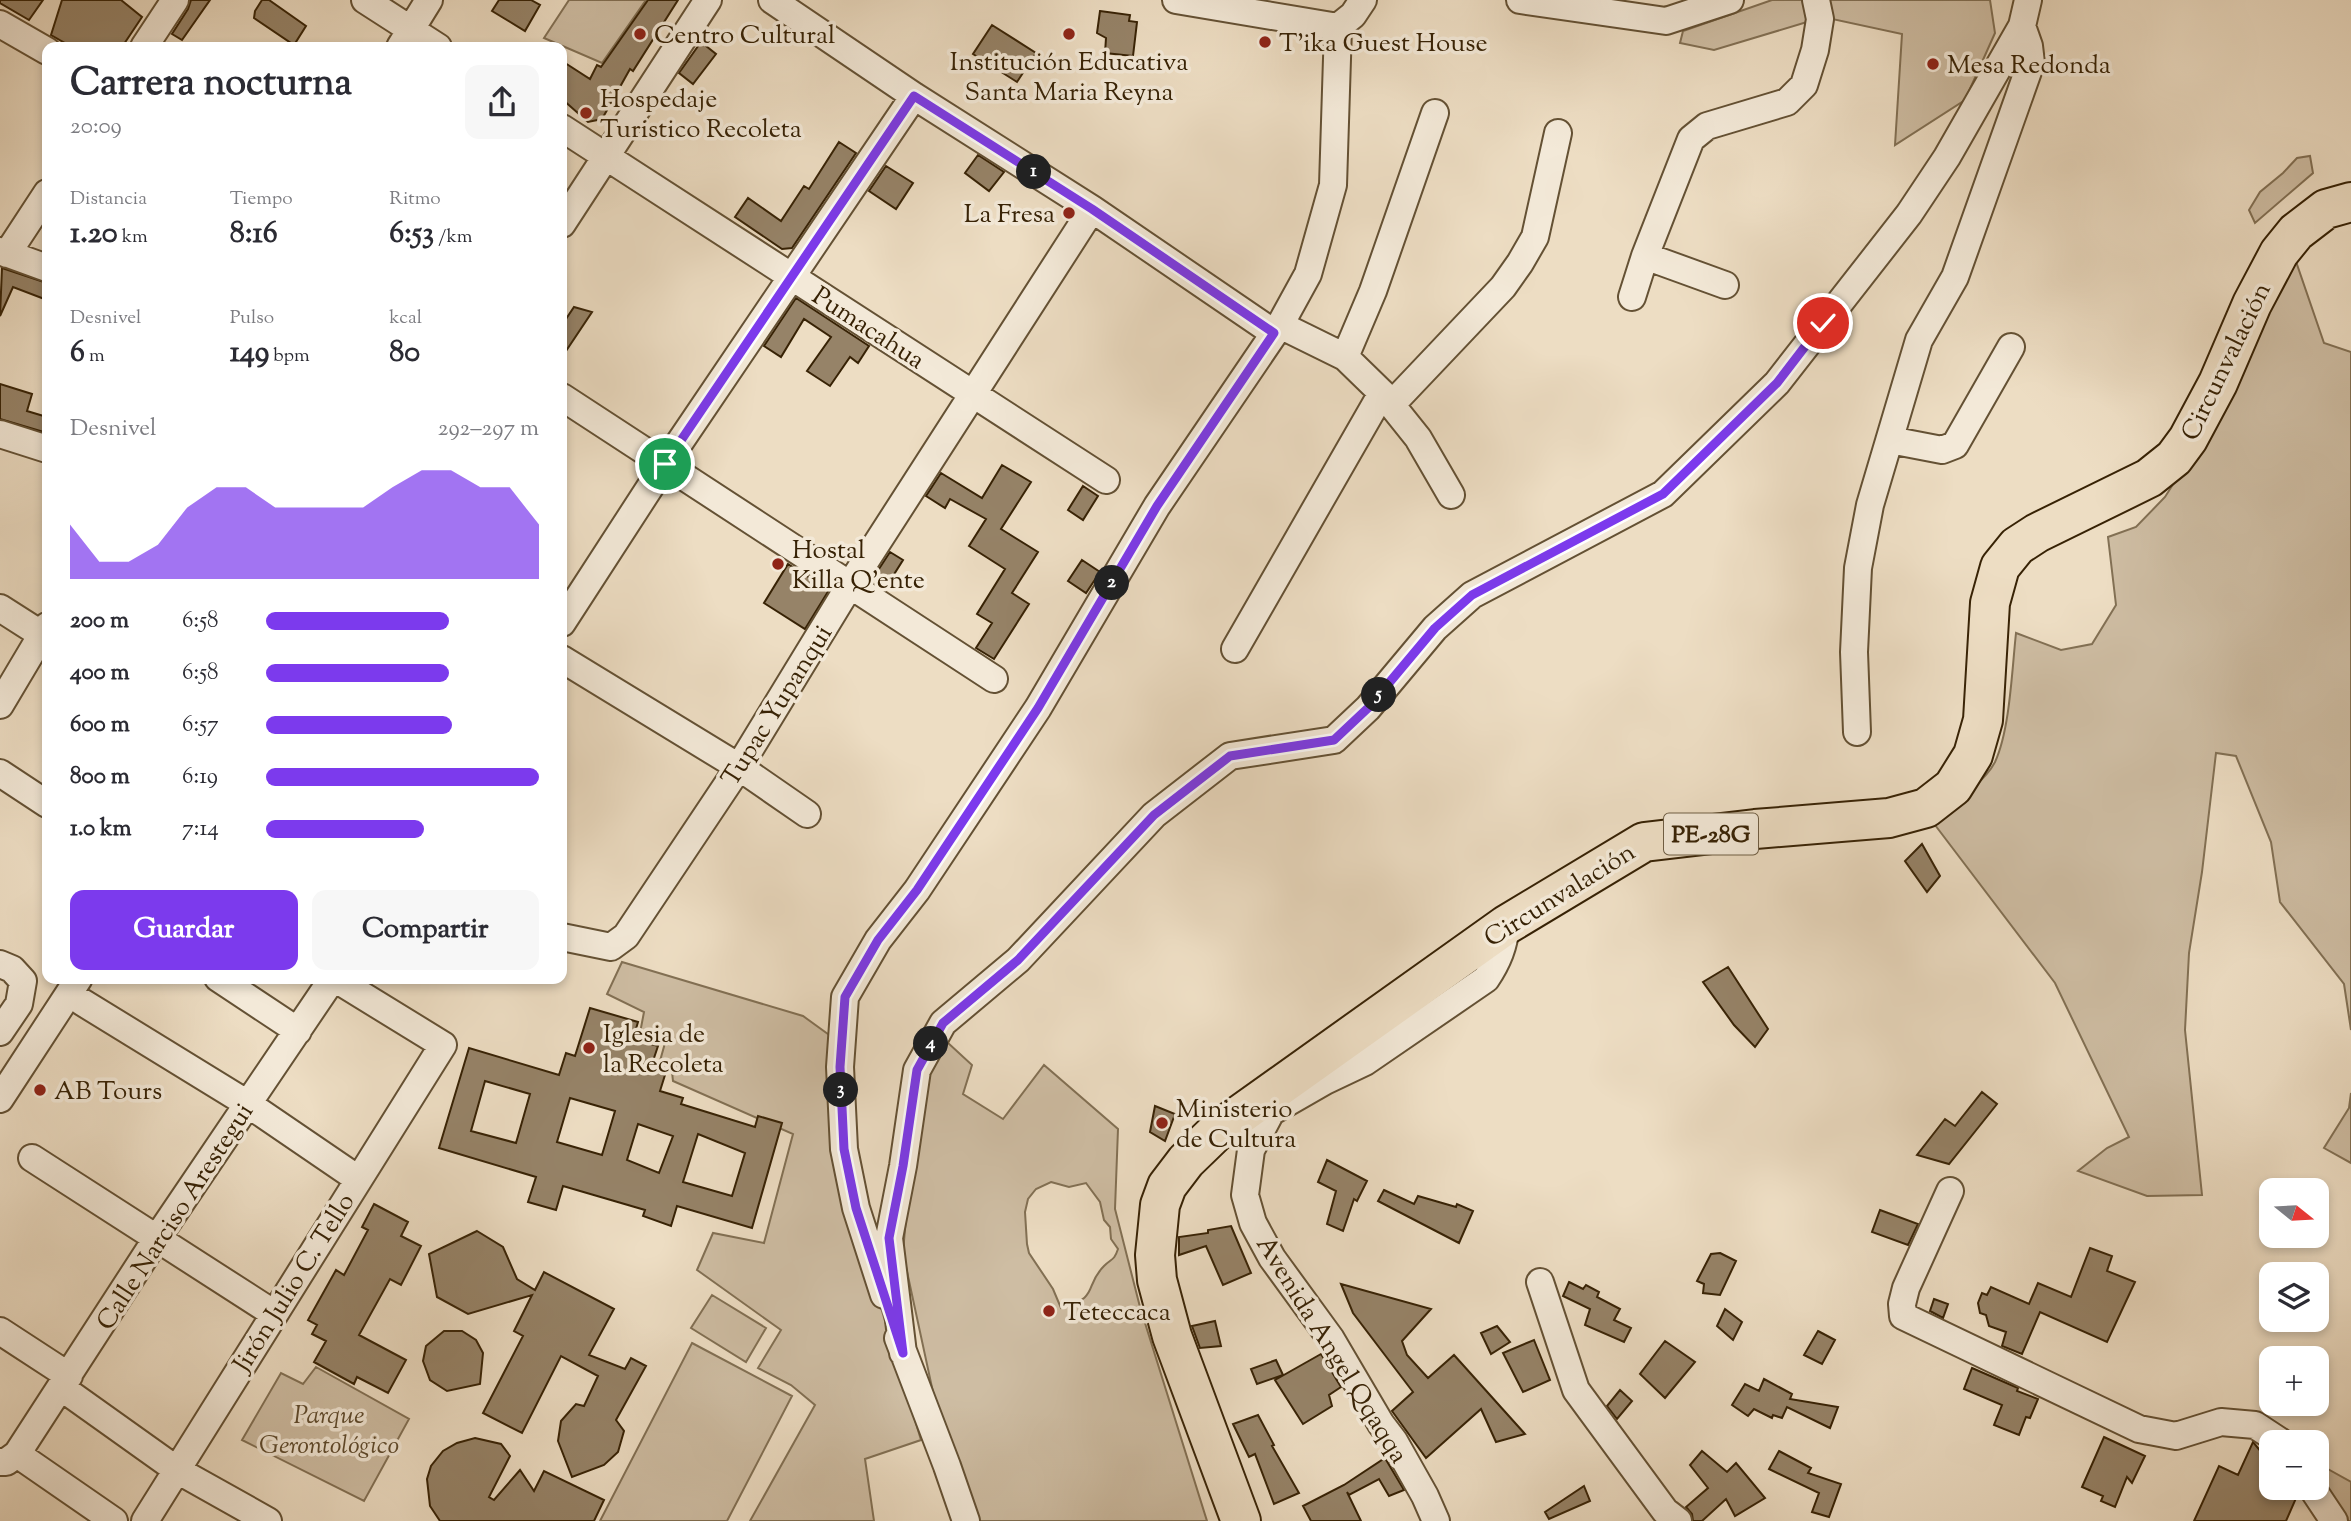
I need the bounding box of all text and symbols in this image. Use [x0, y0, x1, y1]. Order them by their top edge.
place label: Centro Cultural [654, 18, 835, 55]
marker: Centro Cultural [632, 26, 648, 42]
marker: Institución Educativa Santa Maria Reyna [1061, 26, 1077, 42]
place label: T'ika Guest House [1279, 26, 1488, 63]
marker: T'ika Guest House [1257, 34, 1273, 50]
place label: Institución Educativa Santa Maria Reyna [950, 45, 1188, 112]
place label: Mesa Redonda [1947, 48, 2111, 85]
marker: Mesa Redonda [1925, 56, 1941, 72]
text: Carrera nocturna [70, 58, 352, 112]
button: share [465, 65, 539, 139]
place label: Hospedaje Turistico Recoleta [600, 82, 802, 149]
marker: Hospedaje Turistico Recoleta [578, 105, 594, 121]
text: 20:09 [70, 111, 122, 144]
pin: 1 [1016, 154, 1052, 190]
text: 1 [1030, 158, 1037, 185]
text: Distancia [70, 186, 147, 213]
text: Tiempo [230, 186, 293, 213]
text: Ritmo [389, 186, 441, 213]
place label: La Fresa [964, 197, 1055, 234]
marker: La Fresa [1061, 205, 1077, 221]
text: 1.20 [70, 213, 118, 256]
text: 8:16 [230, 213, 278, 256]
text: 6:53 [389, 213, 434, 256]
text: km [118, 224, 148, 251]
text: /km [434, 224, 473, 251]
street label: Circunvalación [2173, 277, 2282, 448]
street label: Pumacahua [804, 279, 931, 380]
pin [1793, 293, 1853, 353]
icon: check [1804, 304, 1842, 342]
text: Desnivel [70, 305, 141, 332]
text: Pulso [230, 305, 274, 332]
text: kcal [389, 305, 422, 332]
text: 6 [70, 332, 85, 375]
text: 149 [230, 332, 269, 375]
text: 80 [389, 332, 420, 375]
text: m [85, 343, 105, 370]
text: bpm [269, 343, 310, 370]
text: Desnivel [70, 413, 156, 446]
text: 292–297 m [438, 413, 539, 446]
pin [635, 434, 695, 494]
icon: arrive [646, 445, 684, 483]
place label: Hostal Killa Q'ente [792, 533, 925, 600]
marker: Hostal Killa Q'ente [770, 556, 786, 572]
pin: 2 [1094, 566, 1130, 600]
text: 2 [1107, 569, 1116, 596]
text: 200 m [70, 605, 129, 638]
text: 6:58 [182, 605, 219, 638]
street label: Tupac Yupanqui [714, 618, 843, 794]
text: 400 m [70, 657, 130, 690]
text: 6:58 [182, 657, 219, 690]
pin: 5 [1362, 678, 1396, 712]
text: 5 [1375, 681, 1382, 708]
text: 600 m [70, 709, 130, 742]
text: 6:57 [182, 709, 219, 742]
text: 800 m [70, 761, 130, 794]
text: 6:19 [182, 761, 218, 794]
text: 1.0 km [70, 813, 132, 846]
text: 7:14 [182, 813, 219, 846]
road number: PE-28G [1664, 814, 1758, 854]
street label: Circunvalación [1478, 835, 1643, 957]
button: Guardar [70, 890, 298, 970]
button: Compartir [312, 890, 539, 970]
place label: Iglesia de la Recoleta [603, 1017, 724, 1084]
pin: 4 [914, 1026, 948, 1062]
text: 4 [926, 1030, 935, 1057]
marker: Iglesia de la Recoleta [581, 1040, 597, 1056]
pin: 3 [824, 1072, 858, 1108]
place label: AB Tours [54, 1074, 162, 1111]
text: 3 [837, 1076, 844, 1103]
marker: AB Tours [32, 1082, 48, 1098]
place label: Ministerio de Cultura [1176, 1092, 1296, 1159]
street label: Calle Narciso Arestegui [89, 1096, 264, 1338]
marker: Ministerio de Cultura [1154, 1115, 1170, 1131]
north arrow [2259, 1178, 2329, 1248]
map controls [2259, 1178, 2329, 1500]
street label: Jirón Julio C. Tello [224, 1187, 365, 1382]
street label: Avenida Angel Qqaqqa [1246, 1229, 1416, 1471]
button: layers [2259, 1262, 2329, 1332]
place label: Teteccaca [1063, 1295, 1171, 1332]
marker: Teteccaca [1041, 1303, 1057, 1319]
button: + [2259, 1346, 2329, 1416]
park label: Parque Gerontológico [259, 1398, 399, 1465]
button: − [2259, 1430, 2329, 1500]

